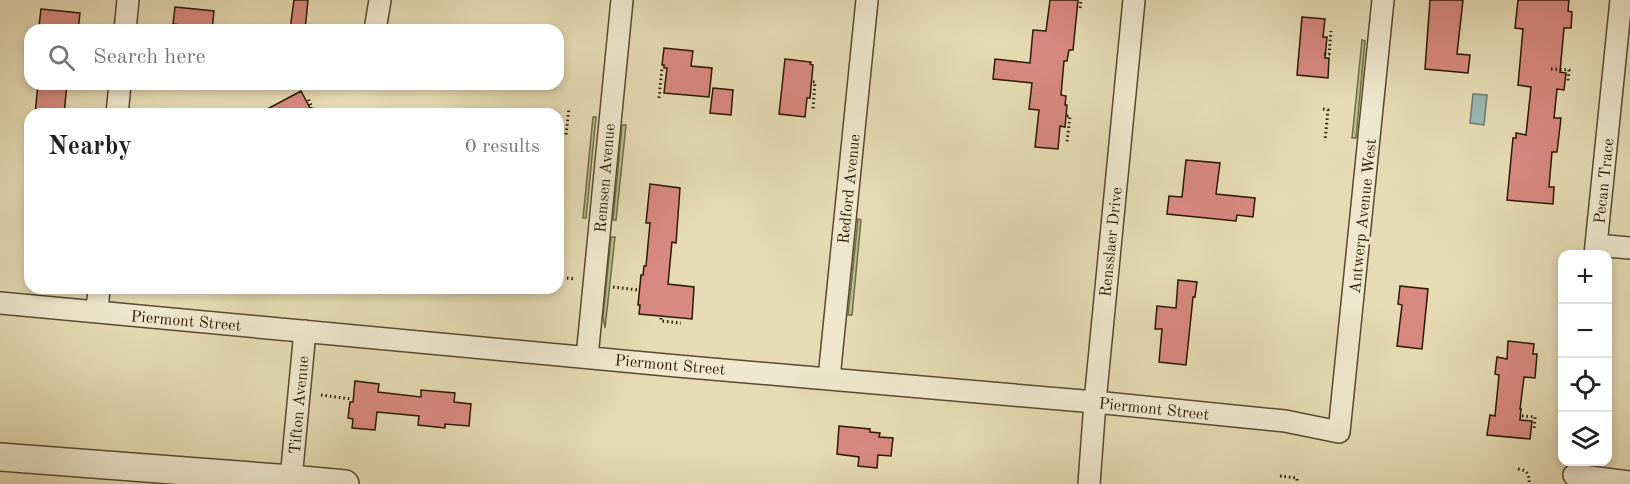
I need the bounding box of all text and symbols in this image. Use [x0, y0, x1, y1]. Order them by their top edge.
search box [24, 24, 564, 90]
icon: search [45, 41, 78, 74]
text: Search here [93, 46, 206, 68]
street label: Remsen Avenue [593, 123, 619, 234]
street label: Redford Avenue [836, 133, 864, 245]
text: Nearby [48, 134, 132, 160]
text: 0 results [465, 137, 540, 157]
street label: Antwerp Avenue West [1348, 138, 1380, 294]
street label: Pecan Trace [1593, 138, 1617, 225]
street label: Rensslaer Drive [1098, 186, 1126, 298]
map controls [1558, 250, 1612, 466]
button: + [1558, 250, 1612, 304]
button: − [1558, 304, 1612, 358]
street label: Piermont Street [130, 309, 242, 335]
street label: Piermont Street [614, 353, 726, 379]
street label: Tifton Avenue [288, 355, 312, 455]
button: locate [1558, 358, 1612, 412]
street label: Piermont Street [1098, 396, 1210, 424]
button: layers [1558, 412, 1612, 466]

